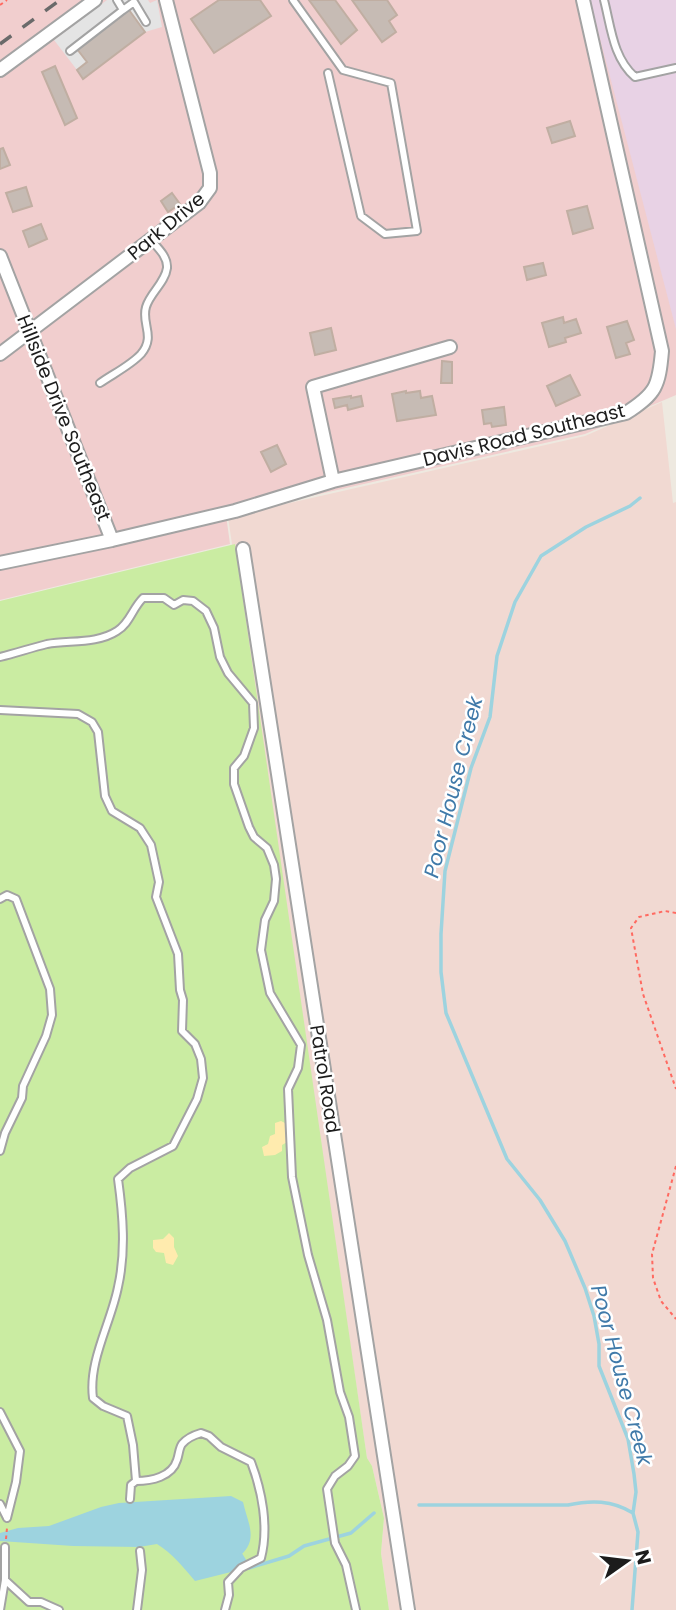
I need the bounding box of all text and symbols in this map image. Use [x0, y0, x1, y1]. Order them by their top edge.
street label: Park Drive [122, 186, 210, 266]
street label: Hillside Drive Southeast [10, 311, 118, 525]
street label: Davis Road Southeast [420, 397, 628, 473]
water label: Poor House Creek [416, 692, 490, 881]
street label: Patrol Road [303, 1023, 347, 1135]
water label: Poor House Creek [584, 1282, 660, 1470]
north arrow [592, 1526, 662, 1596]
text: N [628, 1547, 658, 1567]

